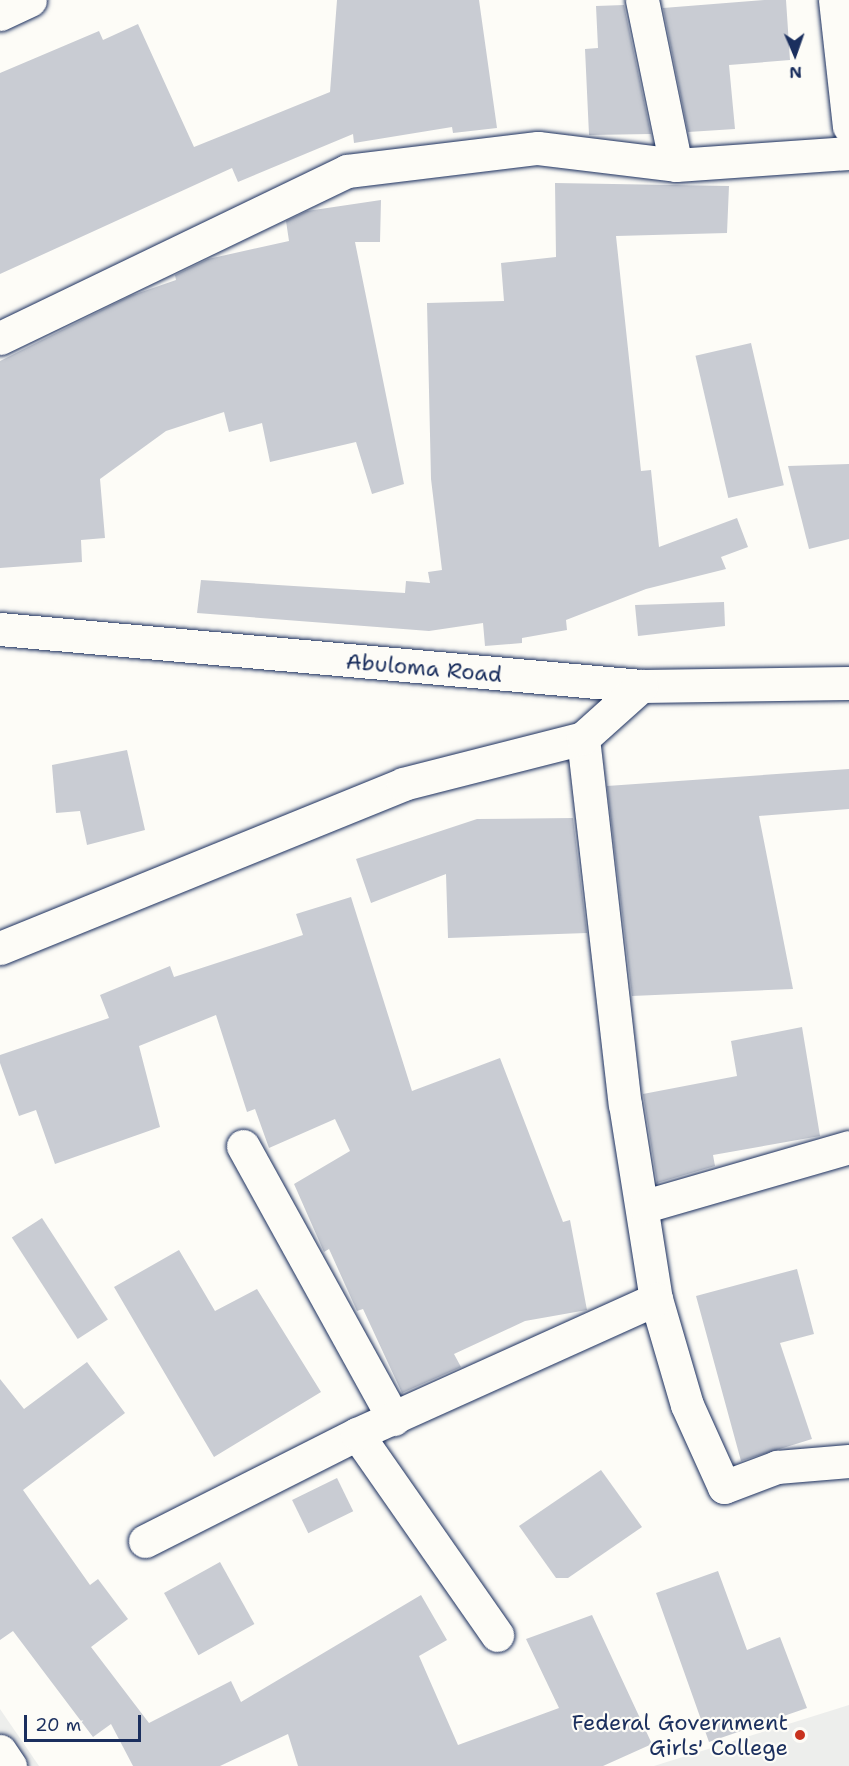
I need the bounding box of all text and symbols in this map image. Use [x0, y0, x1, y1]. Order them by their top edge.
north arrow [765, 24, 825, 84]
text: N [789, 62, 802, 83]
street label: Abuloma Road [345, 648, 503, 688]
scale bar [27, 1703, 144, 1741]
place label: Federal Government Girls' College [572, 1709, 788, 1760]
text: 20 m [35, 1713, 81, 1737]
marker: Federal Government Girls' College [793, 1728, 807, 1742]

